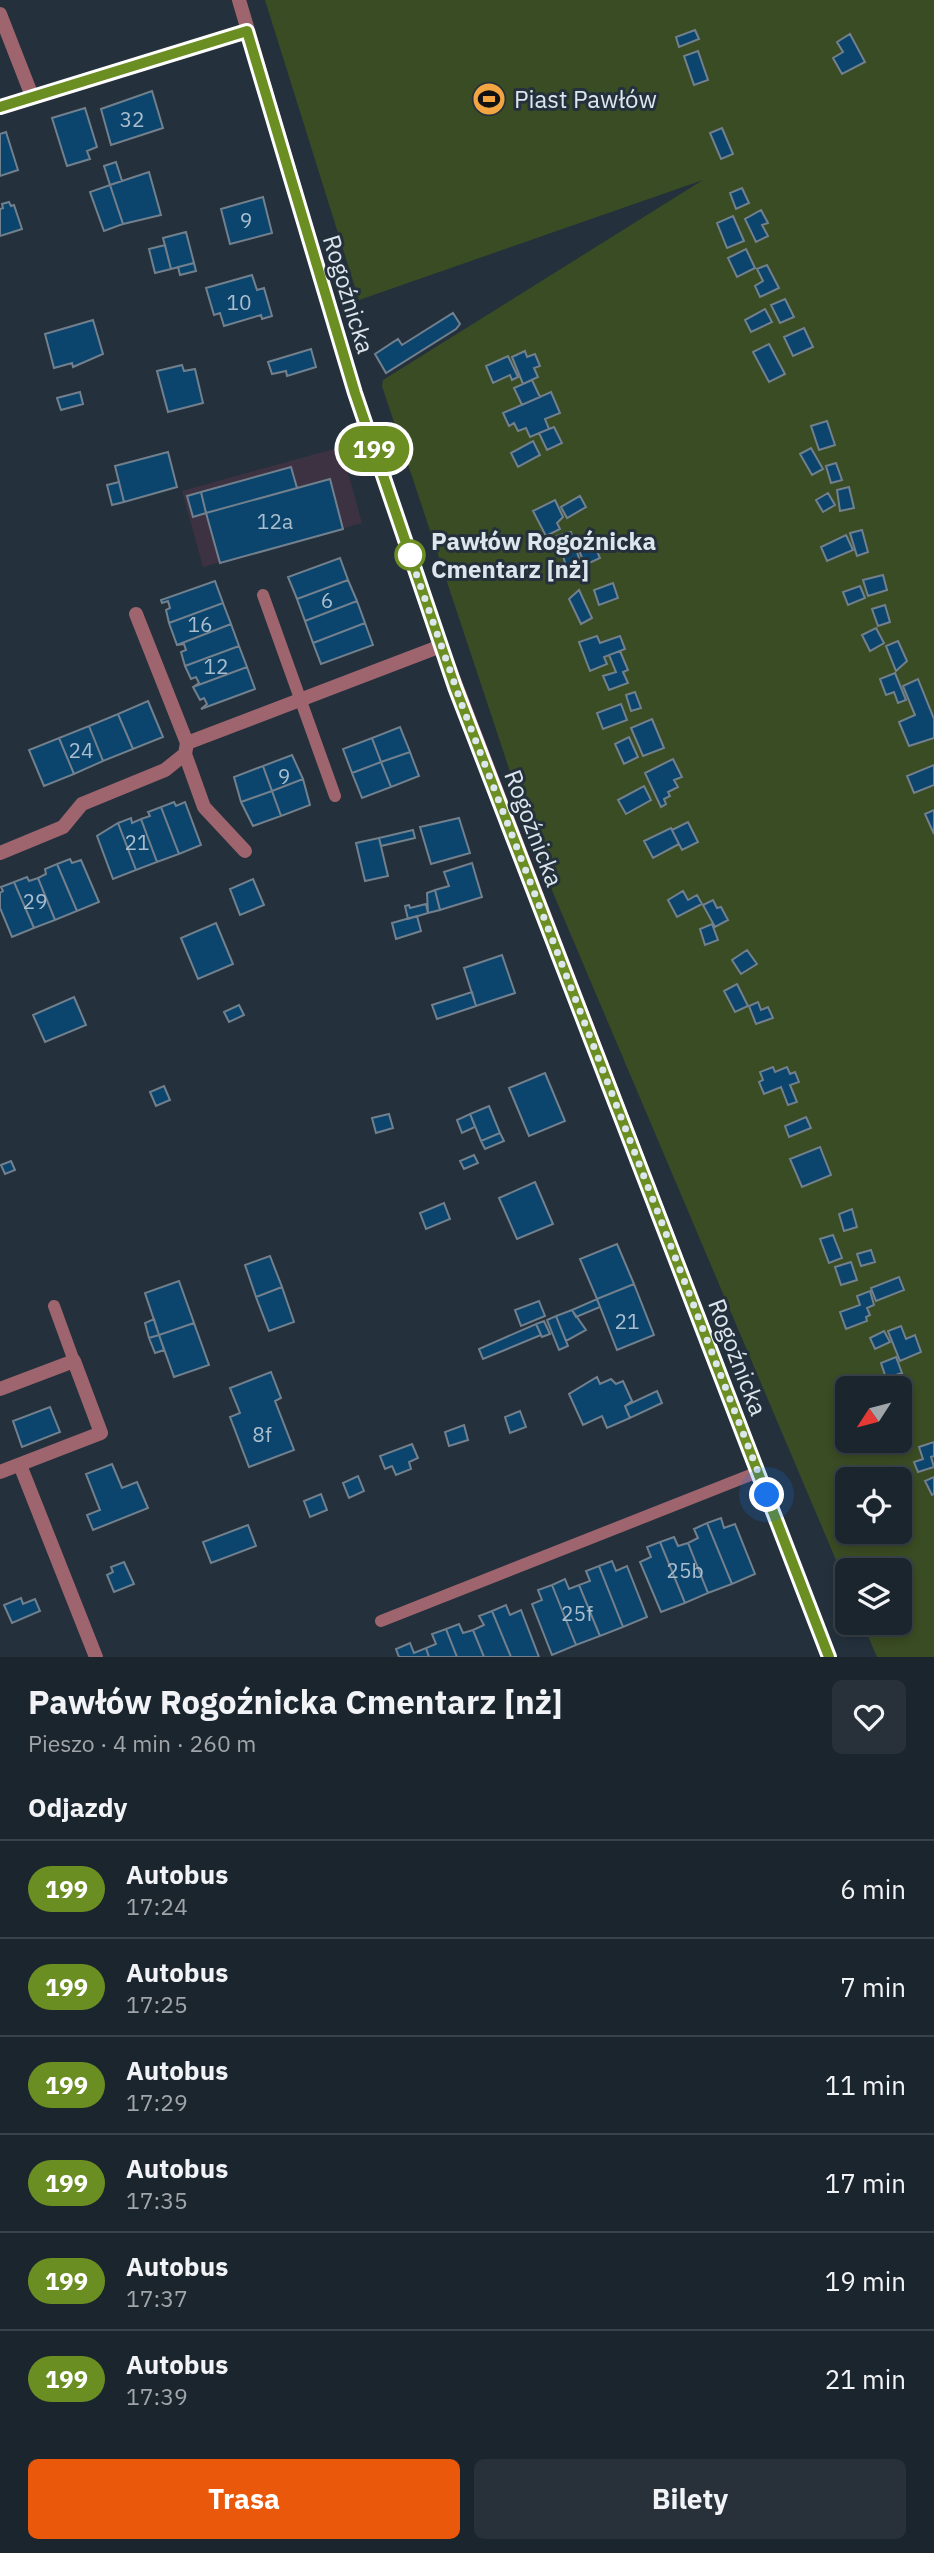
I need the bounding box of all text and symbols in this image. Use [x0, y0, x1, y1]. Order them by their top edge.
sports icon: Piast Pawłów [470, 80, 508, 118]
place label: Piast Pawłów [514, 83, 657, 115]
house number: 32 [119, 105, 145, 133]
house number: 9 [240, 206, 252, 234]
street label: Rogoźnicka [316, 231, 382, 357]
house number: 10 [226, 288, 252, 316]
line badge: 199 [334, 426, 414, 472]
text: 199 [352, 433, 396, 465]
house number: 12a [257, 507, 293, 535]
place label: Pawłów Rogoźnicka Cmentarz [nż] [431, 525, 656, 585]
marker: Pawłów Rogoźnicka Cmentarz [nż] [395, 540, 425, 570]
house number: 6 [321, 586, 333, 614]
house number: 16 [187, 610, 213, 638]
house number: 12 [203, 652, 229, 680]
house number: 24 [68, 736, 94, 764]
house number: 9 [278, 762, 290, 790]
street label: Rogoźnicka [497, 765, 571, 891]
house number: 21 [124, 828, 150, 856]
house number: 29 [22, 887, 48, 915]
street label: Rogoźnicka [701, 1294, 775, 1420]
house number: 21 [614, 1307, 640, 1335]
north arrow [835, 1376, 912, 1452]
map controls [835, 1376, 912, 1635]
house number: 8f [252, 1420, 272, 1448]
button: locate [835, 1467, 912, 1544]
your location [749, 1477, 784, 1512]
house number: 25b [666, 1556, 704, 1584]
button: layers [835, 1558, 912, 1635]
house number: 25f [561, 1599, 593, 1627]
text: Pawłów Rogoźnicka Cmentarz [nż] [28, 1680, 563, 1723]
button: heart [832, 1680, 906, 1754]
text: Pieszo · 4 min · 260 m [28, 1728, 256, 1758]
text: Odjazdy [28, 1790, 128, 1824]
text: Autobus [126, 1857, 228, 1891]
text: 6 min [840, 1872, 906, 1906]
text: 199 [45, 1873, 88, 1905]
text: 17:24 [126, 1891, 188, 1921]
text: Autobus [126, 1955, 228, 1989]
text: 7 min [840, 1970, 906, 2004]
text: 199 [45, 1971, 88, 2003]
text: 17:25 [126, 1989, 188, 2019]
text: Autobus [126, 2053, 228, 2087]
text: 11 min [825, 2068, 906, 2102]
text: 199 [45, 2069, 88, 2101]
text: 17:29 [126, 2087, 188, 2117]
text: Autobus [126, 2151, 228, 2185]
text: 17 min [825, 2166, 906, 2200]
text: 199 [45, 2167, 88, 2199]
text: 17:35 [126, 2185, 188, 2215]
text: Autobus [126, 2249, 228, 2283]
text: 19 min [825, 2264, 906, 2298]
text: 199 [45, 2265, 88, 2297]
text: 17:37 [126, 2283, 188, 2313]
text: Autobus [126, 2347, 228, 2381]
text: 21 min [825, 2362, 906, 2396]
text: 199 [45, 2363, 88, 2395]
text: 17:39 [126, 2381, 188, 2411]
button: Trasa [28, 2459, 460, 2539]
button: Bilety [474, 2459, 906, 2539]

